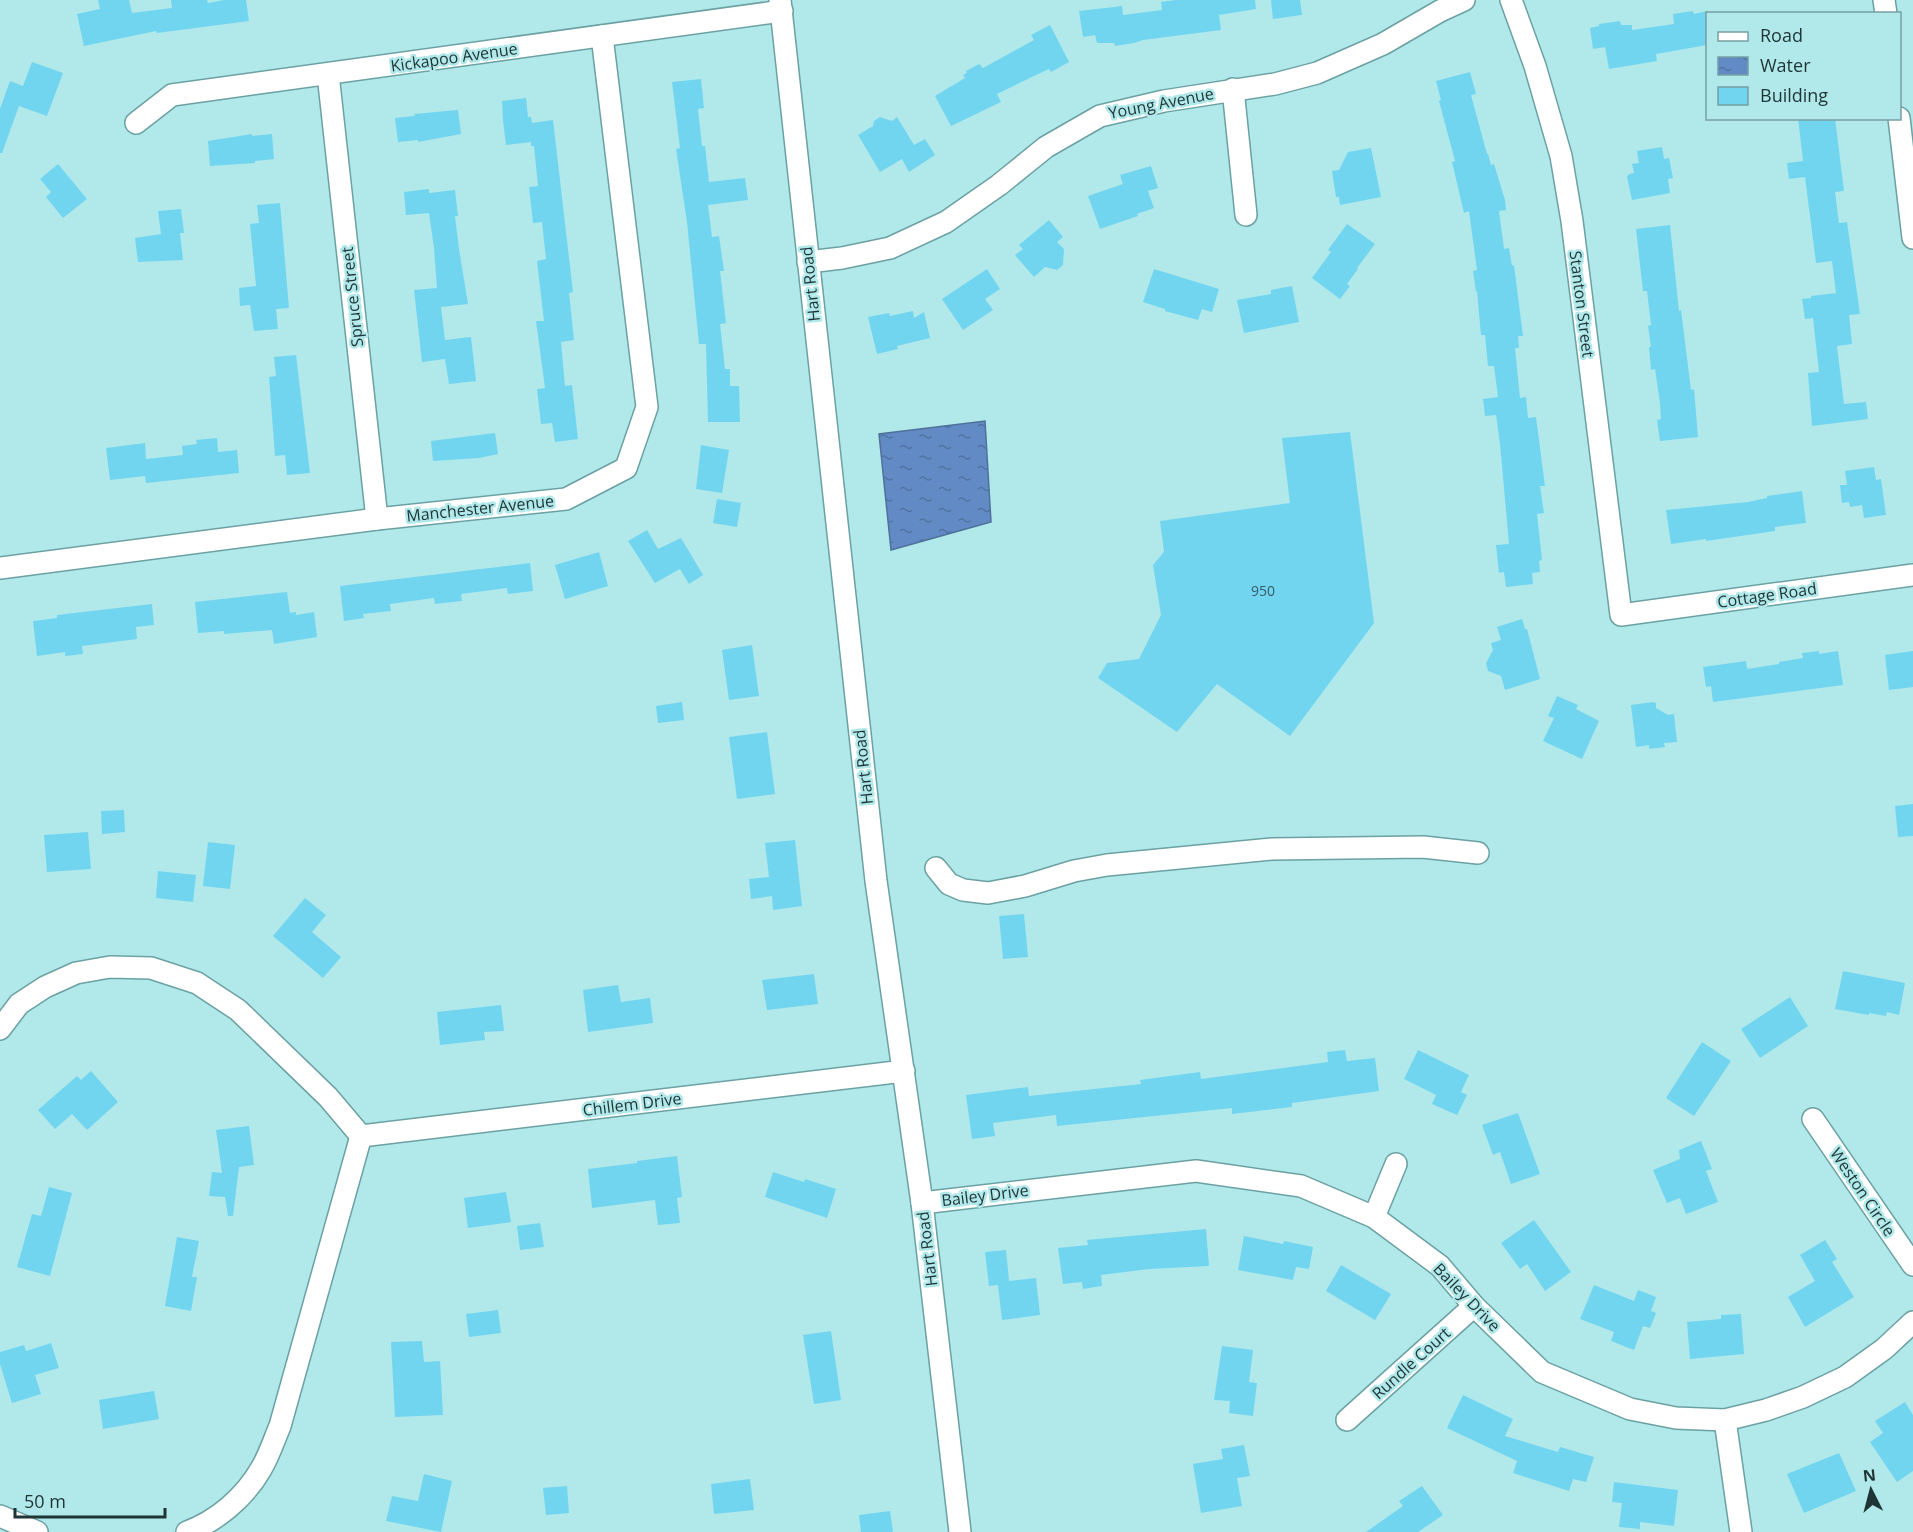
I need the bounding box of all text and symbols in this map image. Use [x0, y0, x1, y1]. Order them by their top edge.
legend [1706, 12, 1901, 120]
text: Road [1760, 23, 1803, 47]
street label: Kickapoo Avenue [389, 37, 519, 77]
text: Water [1760, 53, 1811, 77]
street label: Young Avenue [1107, 82, 1216, 124]
text: Building [1760, 83, 1828, 107]
street label: Hart Road [795, 245, 825, 323]
street label: Spruce Street [336, 246, 368, 348]
street label: Stanton Street [1565, 249, 1599, 359]
street label: Manchester Avenue [405, 489, 555, 527]
street label: Cottage Road [1716, 577, 1818, 613]
house number: 950 [1251, 581, 1275, 600]
street label: Hart Road [848, 728, 878, 806]
street label: Chillem Drive [581, 1087, 683, 1121]
street label: Weston Circle [1825, 1144, 1901, 1240]
street label: Bailey Drive [940, 1179, 1030, 1211]
street label: Hart Road [911, 1210, 943, 1288]
street label: Bailey Drive [1429, 1258, 1505, 1336]
street label: Rundle Court [1367, 1322, 1455, 1404]
north arrow [1841, 1460, 1901, 1520]
text: N [1862, 1463, 1877, 1487]
scale bar [15, 1481, 165, 1519]
text: 50 m [24, 1489, 66, 1513]

